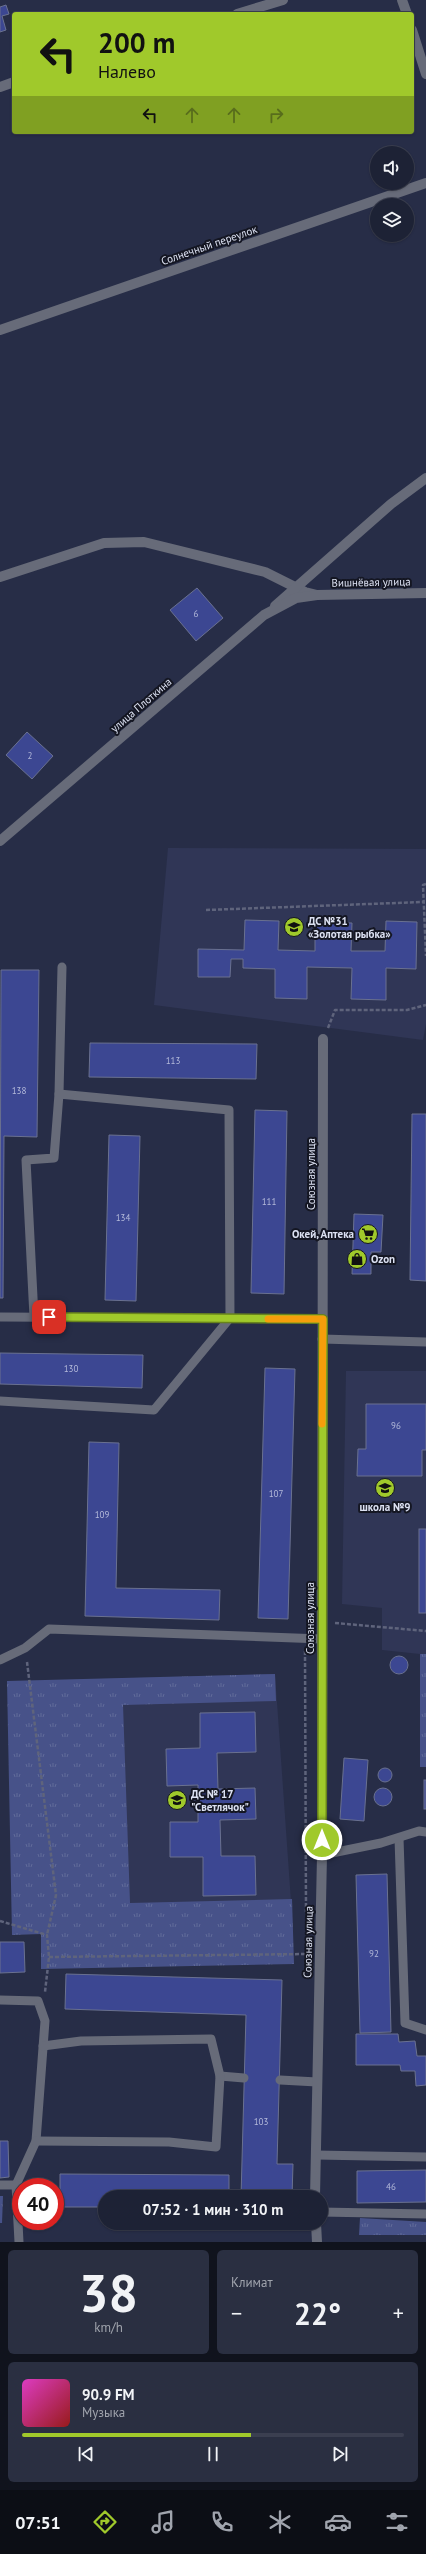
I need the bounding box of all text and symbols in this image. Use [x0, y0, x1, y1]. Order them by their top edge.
text: 200 m [98, 24, 175, 61]
icon: left [32, 28, 84, 80]
text: Налево [98, 60, 156, 83]
icon: left [139, 104, 161, 126]
icon: ahead [181, 104, 203, 126]
icon: ahead [223, 104, 245, 126]
icon: right [265, 104, 287, 126]
map controls [370, 146, 414, 242]
button: sound [370, 146, 414, 190]
button: layers [370, 198, 414, 242]
street label: Солнечный переулок [159, 222, 260, 268]
street label: Вишнёвая улица [331, 574, 411, 590]
house number: 6 [194, 608, 199, 619]
street label: улица Плоткина [108, 675, 174, 735]
house number: 2 [28, 750, 33, 761]
place label: ДС №31 «Золотая рыбка» [308, 914, 391, 941]
school or university icon: ДС №31 «Золотая рыбка» [283, 916, 305, 938]
house number: 113 [166, 1055, 180, 1066]
house number: 138 [12, 1085, 26, 1096]
street label: Союзная улица [304, 1138, 318, 1210]
house number: 111 [262, 1196, 276, 1207]
house number: 134 [116, 1212, 130, 1223]
supermarket icon: Окей, Аптека [357, 1223, 379, 1245]
place label: Окей, Аптека [292, 1227, 354, 1241]
shop icon: Ozon [346, 1248, 368, 1270]
place label: Ozon [371, 1252, 395, 1266]
pin [32, 1300, 66, 1334]
icon: arrive [38, 1306, 60, 1328]
house number: 130 [64, 1363, 78, 1374]
house number: 96 [391, 1420, 401, 1431]
school or university icon: школа №9 [374, 1477, 396, 1499]
house number: 107 [269, 1488, 283, 1499]
place label: школа №9 [360, 1500, 410, 1514]
house number: 109 [95, 1509, 109, 1520]
street label: Союзная улица [303, 1582, 317, 1654]
place label: ДС № 17 "Светлячок" [191, 1787, 249, 1814]
school or university icon: ДС № 17 "Светлячок" [166, 1789, 188, 1811]
position arrow [301, 1819, 343, 1861]
street label: Союзная улица [300, 1906, 316, 1978]
house number: 92 [369, 1948, 379, 1959]
house number: 103 [254, 2116, 268, 2127]
speed limit sign: 40 [12, 2178, 64, 2230]
house number: 46 [386, 2181, 396, 2192]
text: 07:52 · 1 мин · 310 m [143, 2200, 283, 2219]
text: 38 [79, 2259, 138, 2326]
text: Климат [231, 2274, 273, 2291]
text: 22° [294, 2294, 341, 2333]
text: − [231, 2299, 242, 2327]
text: + [393, 2299, 404, 2327]
text: km/h [94, 2319, 123, 2336]
text: 90.9 FM [82, 2385, 135, 2404]
text: Музыка [82, 2404, 125, 2421]
icon: previous [75, 2443, 97, 2465]
icon: pause [202, 2443, 224, 2465]
icon: next [329, 2443, 351, 2465]
icon: directions [91, 2508, 119, 2536]
icon: music [149, 2508, 177, 2536]
icon: phone [208, 2508, 236, 2536]
icon: climate [266, 2508, 294, 2536]
icon: car [324, 2508, 352, 2536]
icon: filters [383, 2508, 411, 2536]
text: 07:51 [15, 2511, 61, 2534]

